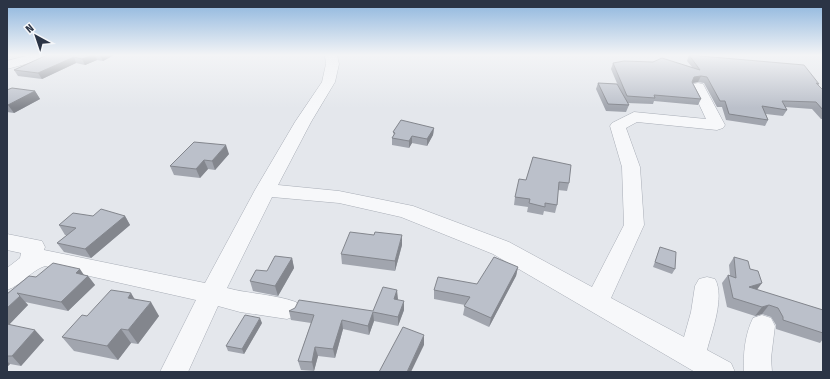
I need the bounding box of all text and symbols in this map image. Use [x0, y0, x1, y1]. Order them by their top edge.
north arrow [16, 16, 56, 56]
text: N [23, 22, 37, 36]

